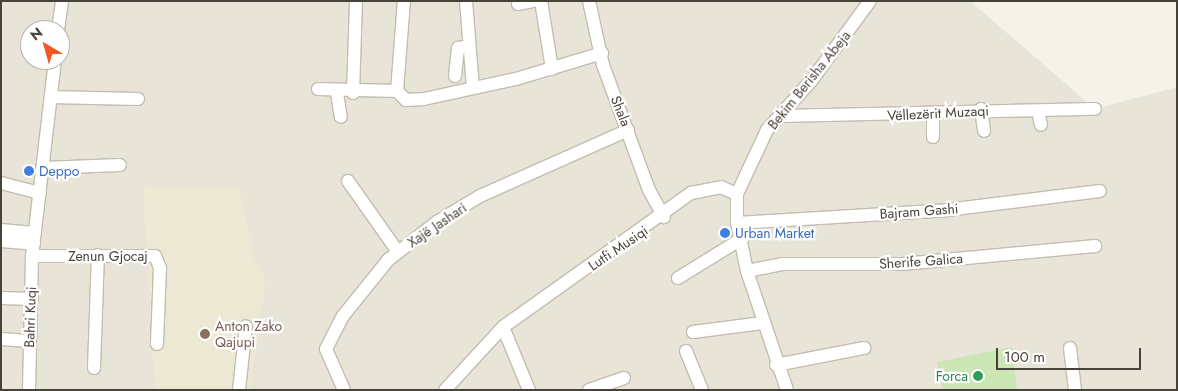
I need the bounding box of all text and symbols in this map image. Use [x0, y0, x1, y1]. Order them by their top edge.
north arrow [20, 20, 70, 70]
text: N [26, 23, 47, 45]
street label: Bekim Berisha Abeja [764, 27, 854, 133]
street label: Shala [607, 93, 635, 129]
street label: Vëllezërit Muzaqi [887, 102, 989, 124]
place label: Deppo [39, 163, 79, 179]
marker: Deppo [23, 165, 35, 177]
street label: Xajë Jashari [404, 199, 470, 251]
street label: Bajram Gashi [879, 200, 959, 222]
street label: Lutfi Musiqi [585, 222, 651, 274]
place label: Urban Market [735, 225, 814, 241]
marker: Urban Market [719, 227, 731, 239]
street label: Zenun Gjocaj [68, 248, 148, 264]
street label: Sherife Galica [879, 250, 963, 272]
street label: Bahri Kuqi [21, 286, 39, 348]
place label: Anton Zako Qajupi [215, 318, 282, 351]
marker: Anton Zako Qajupi [199, 328, 211, 340]
scale bar [998, 338, 1143, 370]
text: 100 m [1004, 346, 1045, 368]
place label: Forca [936, 368, 968, 384]
marker: Forca [972, 370, 984, 382]

